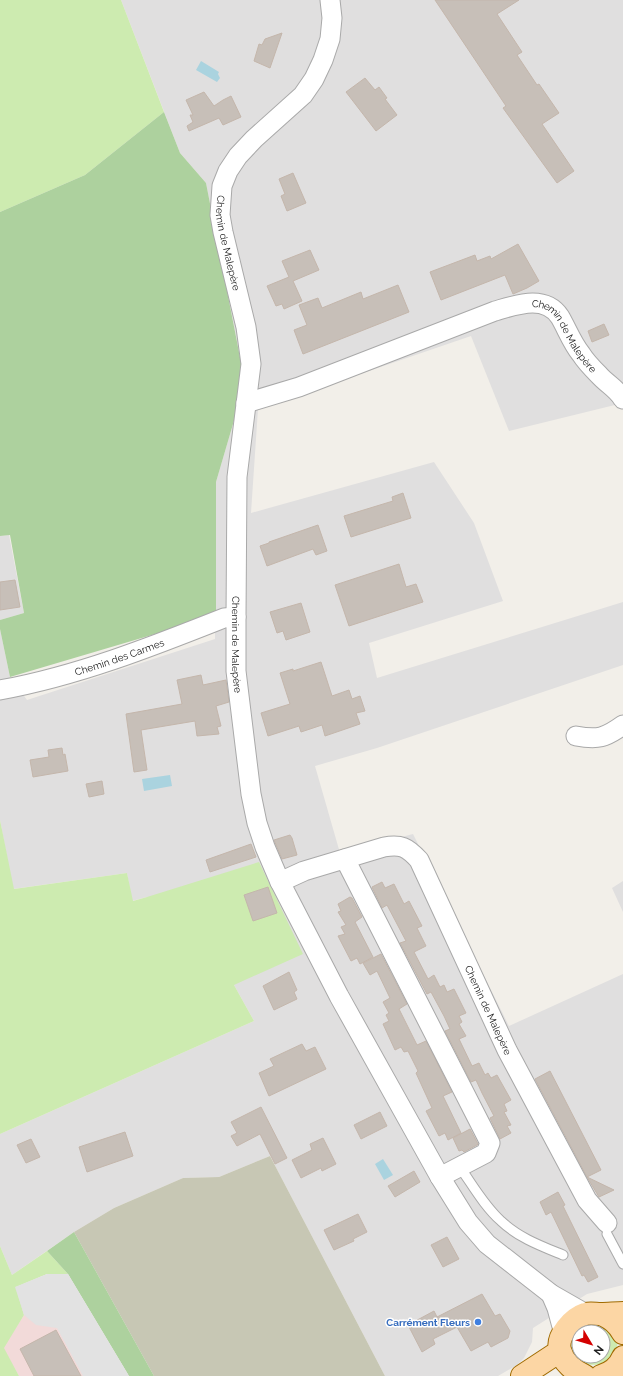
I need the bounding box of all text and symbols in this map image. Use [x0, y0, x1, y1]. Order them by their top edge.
street label: Chemin de Malepère [214, 195, 243, 292]
street label: Chemin de Malepère [532, 297, 599, 375]
street label: Chemin de Malepère [231, 596, 244, 694]
street label: Chemin des Carmes [73, 636, 166, 677]
street label: Chemin de Malepère [463, 964, 514, 1057]
place label: Carrément Fleurs [386, 1317, 470, 1328]
marker: Carrément Fleurs [473, 1317, 483, 1327]
north arrow [571, 1324, 611, 1364]
text: N [591, 1343, 606, 1357]

